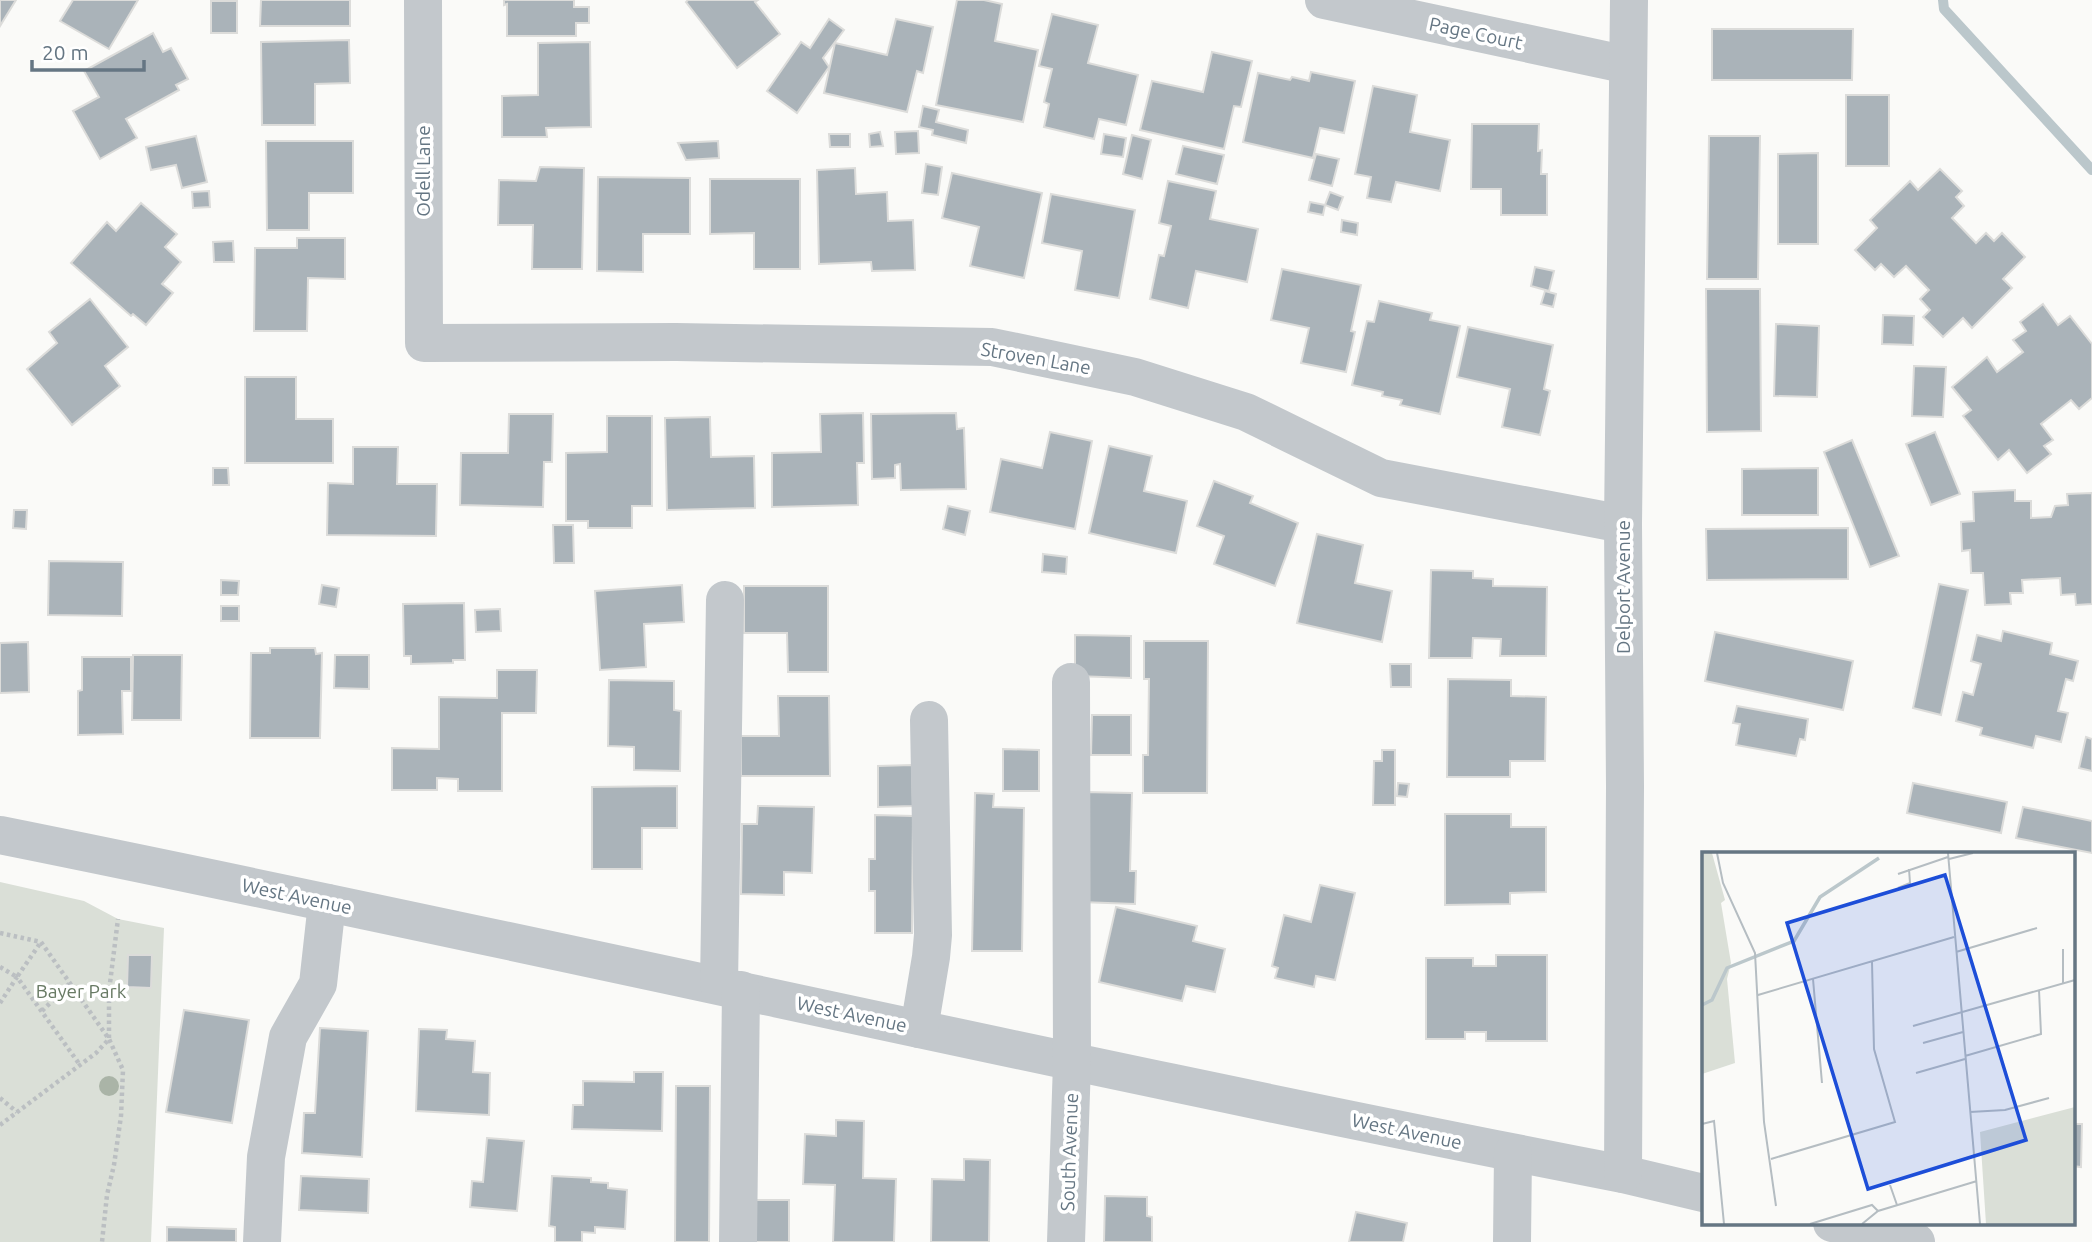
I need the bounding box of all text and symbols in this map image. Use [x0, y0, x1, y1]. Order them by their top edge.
street label: Page Court [1427, 12, 1525, 54]
scale bar [32, 28, 144, 72]
text: 20 m [42, 40, 89, 64]
street label: Odell Lane [412, 125, 434, 217]
street label: Stroven Lane [979, 337, 1093, 379]
street label: Delport Avenue [1612, 520, 1634, 654]
inset map [1702, 852, 2074, 1224]
street label: West Avenue [240, 874, 354, 918]
park label: Bayer Park [36, 980, 127, 1002]
street label: West Avenue [795, 992, 909, 1036]
street label: South Avenue [1056, 1092, 1082, 1212]
street label: West Avenue [1350, 1109, 1464, 1153]

